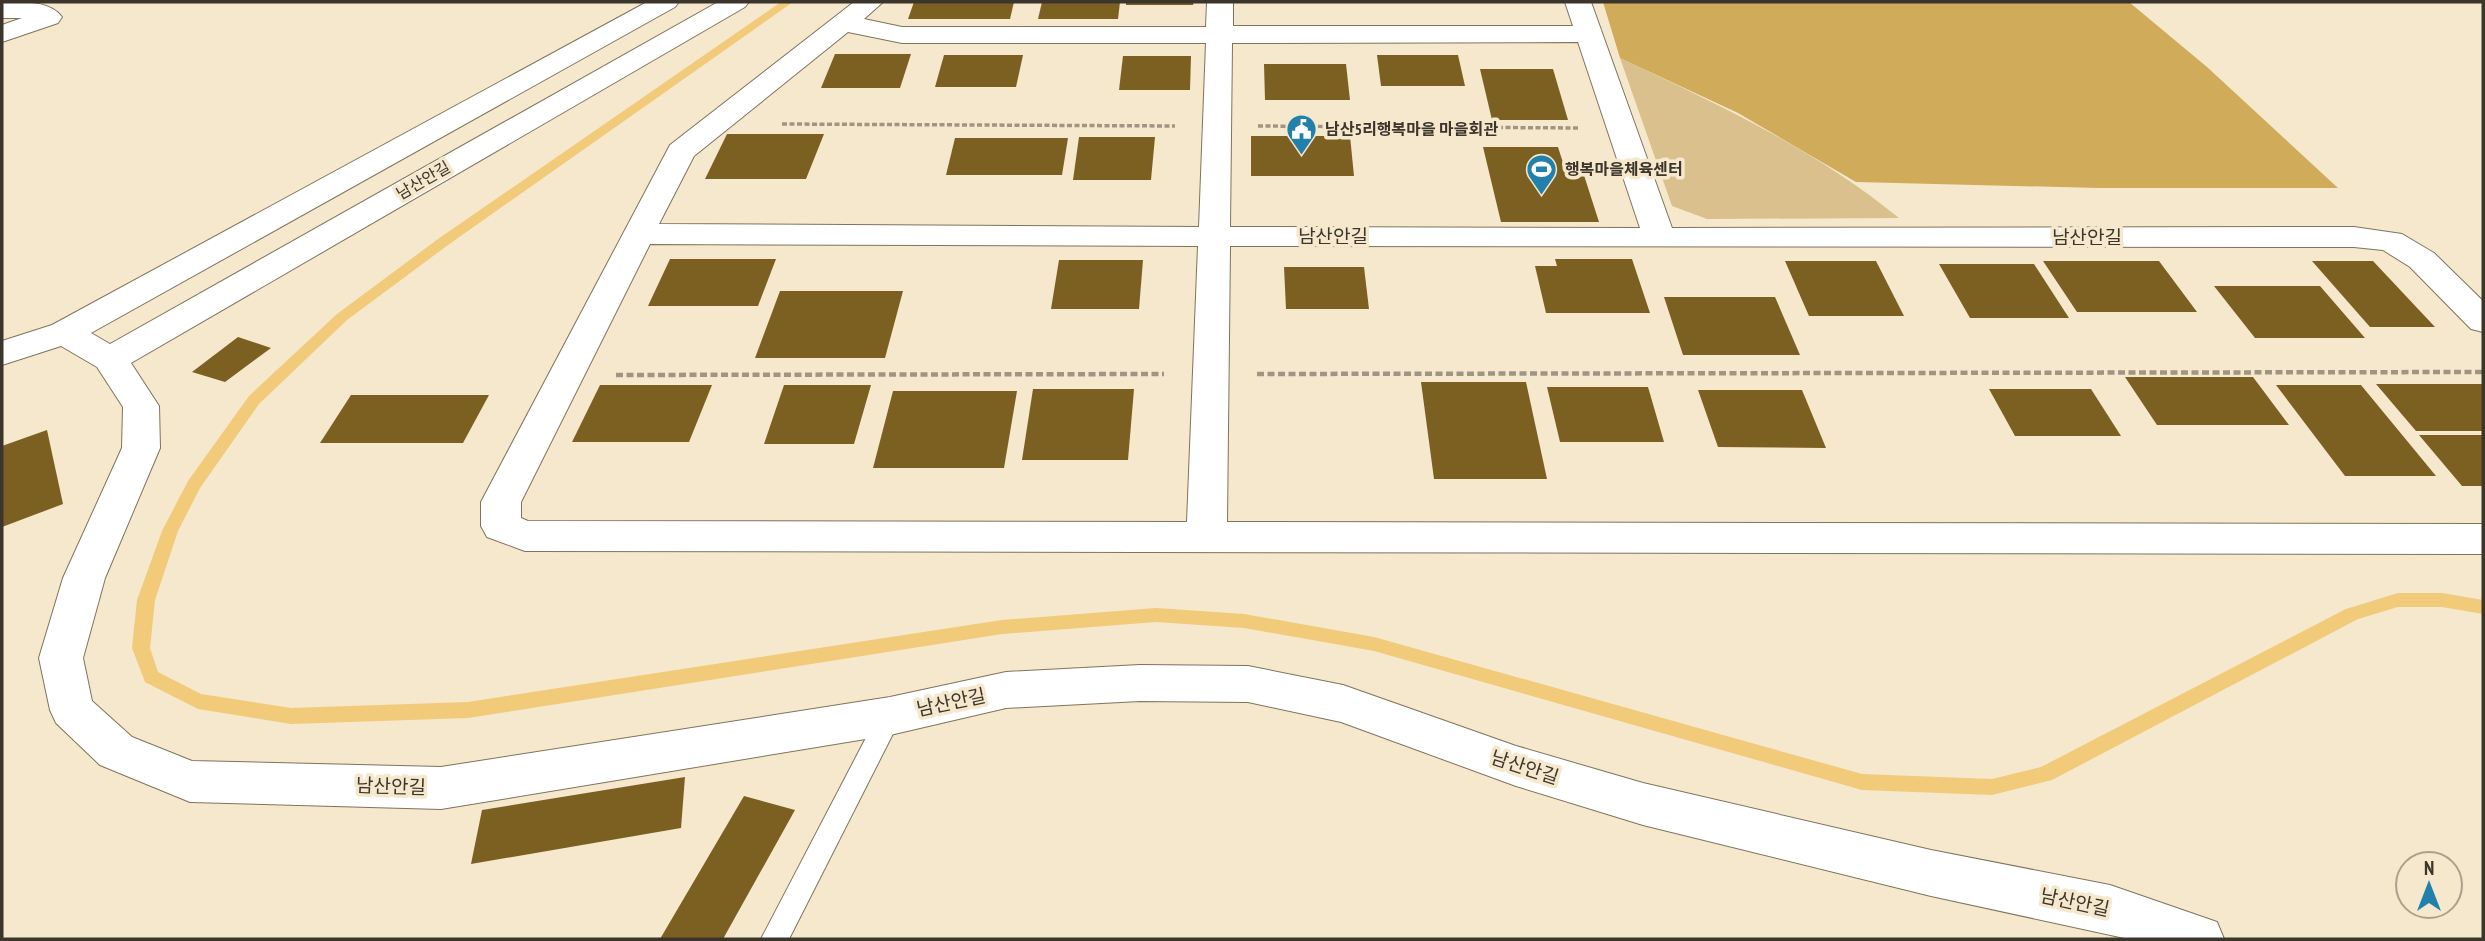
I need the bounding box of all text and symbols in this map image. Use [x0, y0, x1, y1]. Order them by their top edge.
public building icon: 남산5리행복마을 마을회관 [1285, 112, 1319, 156]
place label: 남산5리행복마을 마을회관 [1325, 119, 1498, 139]
sports icon: 행복마을체육센터 [1525, 152, 1559, 196]
street label: 남산안길 [392, 157, 454, 203]
place label: 행복마을체육센터 [1565, 159, 1683, 179]
street label: 남산안길 [1298, 224, 1368, 248]
street label: 남산안길 [2052, 225, 2122, 249]
street label: 남산안길 [914, 683, 988, 721]
street label: 남산안길 [1488, 745, 1562, 789]
street label: 남산안길 [356, 773, 426, 799]
north arrow [2394, 850, 2464, 920]
text: N [2424, 856, 2434, 880]
street label: 남산안길 [2038, 883, 2112, 921]

